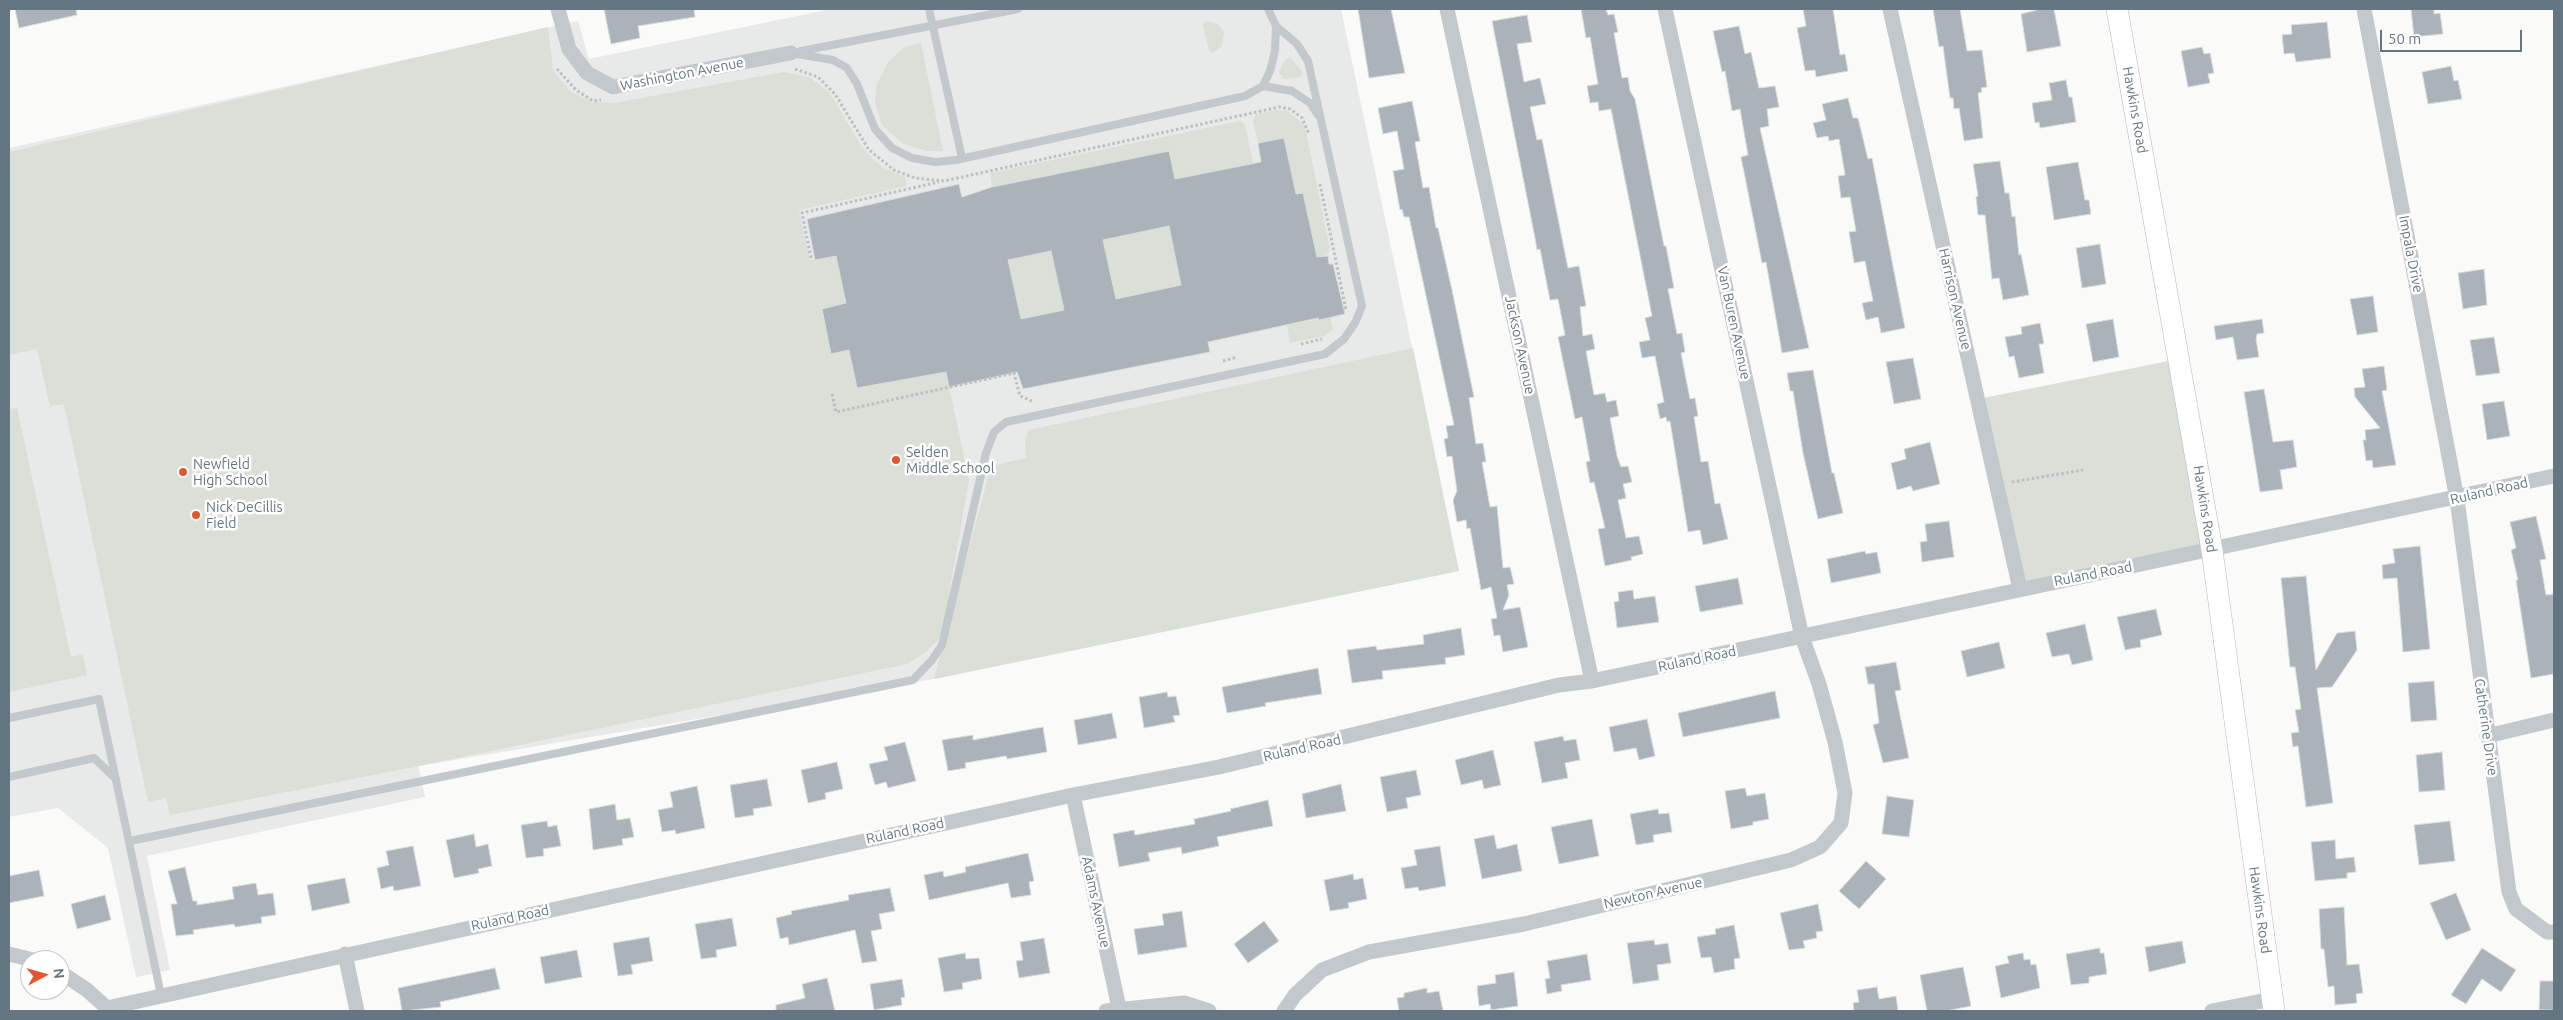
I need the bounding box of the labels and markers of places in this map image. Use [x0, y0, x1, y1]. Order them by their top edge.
place label: Selden Middle School [906, 444, 994, 477]
marker: Selden Middle School [890, 454, 902, 466]
place label: Newfield High School [193, 456, 267, 488]
marker: Newfield High School [177, 466, 189, 478]
place label: Nick DeCillis Field [206, 499, 283, 532]
marker: Nick DeCillis Field [190, 509, 202, 521]

